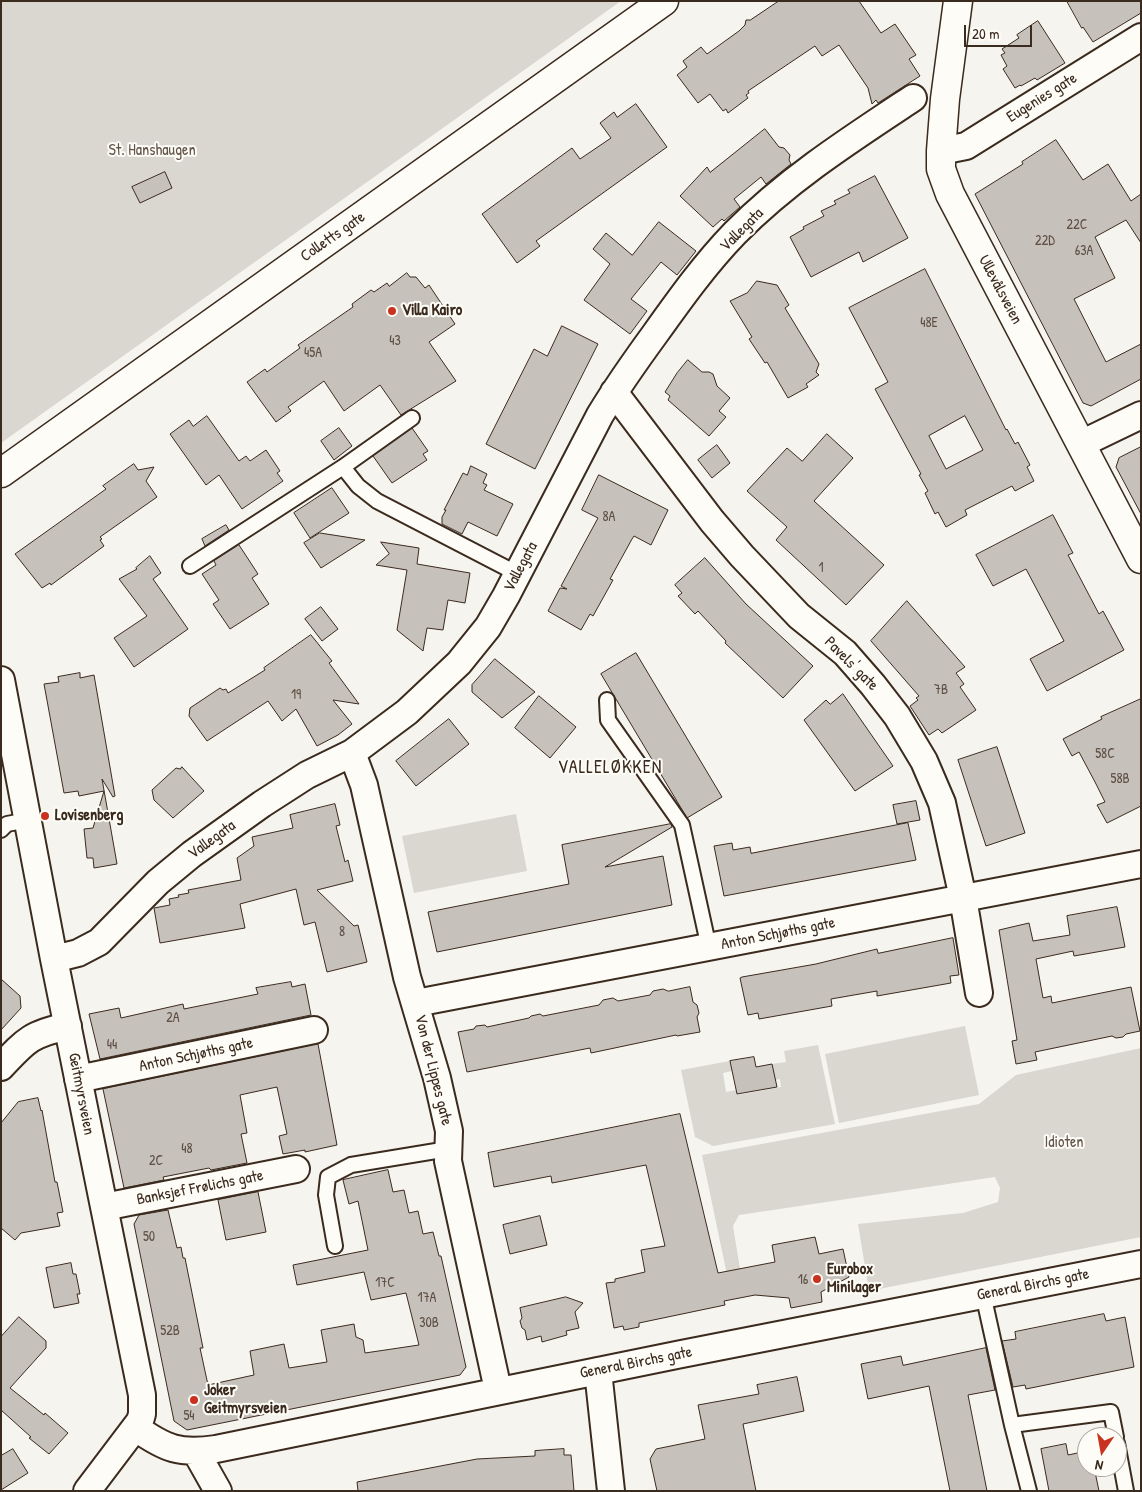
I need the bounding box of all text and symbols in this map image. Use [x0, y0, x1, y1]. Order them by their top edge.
scale bar [967, 15, 1034, 47]
text: 20 m [972, 23, 999, 44]
street label: Eugenies gate [1003, 69, 1081, 127]
park label: St. Hanshaugen [108, 141, 196, 161]
street label: Vallegata [716, 204, 768, 256]
street label: Colletts gate [297, 208, 369, 266]
house number: 22C [1067, 217, 1087, 233]
house number: 22D [1035, 233, 1055, 249]
house number: 63A [1075, 243, 1093, 259]
street label: Ullevålsveien [974, 252, 1026, 328]
place label: Villa Kairo [402, 301, 462, 321]
marker: Villa Kairo [386, 305, 398, 317]
house number: 48E [920, 315, 938, 331]
house number: 43 [389, 333, 401, 349]
house number: 45A [304, 345, 322, 361]
house number: 8A [603, 509, 615, 525]
street label: Vallegata [500, 539, 542, 595]
house number: 1 [818, 560, 824, 576]
street label: Pavels' gate [820, 633, 882, 695]
house number: 7B [934, 682, 948, 698]
house number: 19 [291, 687, 301, 703]
house number: 58C [1095, 746, 1115, 762]
district label: VALLELØKKEN [556, 757, 664, 779]
house number: 58B [1110, 771, 1130, 787]
place label: Lovisenberg [55, 806, 123, 826]
marker: Lovisenberg [39, 810, 51, 822]
street label: Vallegata [185, 816, 239, 864]
street label: Anton Schjøths gate [719, 914, 837, 954]
house number: 8 [339, 924, 345, 940]
house number: 2A [166, 1010, 180, 1026]
street label: Von der Lippes gate [410, 1013, 456, 1127]
street label: Anton Schjøths gate [137, 1034, 255, 1076]
house number: 44 [107, 1037, 117, 1053]
street label: Geitmyrsveien [64, 1051, 98, 1137]
park label: Idioten [1044, 1133, 1084, 1153]
house number: 48 [181, 1141, 193, 1157]
house number: 2C [149, 1153, 163, 1169]
street label: Banksjef Frølichs gate [135, 1166, 265, 1210]
house number: 50 [143, 1229, 155, 1245]
place label: Eurobox Minilager [827, 1260, 881, 1298]
street label: General Birchs gate [975, 1265, 1091, 1305]
house number: 16 [798, 1272, 808, 1288]
marker: Eurobox Minilager [811, 1273, 823, 1285]
house number: 17C [375, 1275, 395, 1291]
house number: 17A [418, 1290, 436, 1306]
house number: 30B [419, 1315, 439, 1331]
house number: 52B [160, 1323, 180, 1339]
street label: General Birchs gate [578, 1343, 694, 1383]
place label: Joker Geitmyrsveien [204, 1381, 287, 1419]
marker: Joker Geitmyrsveien [188, 1394, 200, 1406]
house number: 54 [183, 1408, 195, 1424]
north arrow [1077, 1427, 1127, 1477]
text: N [1093, 1456, 1105, 1476]

